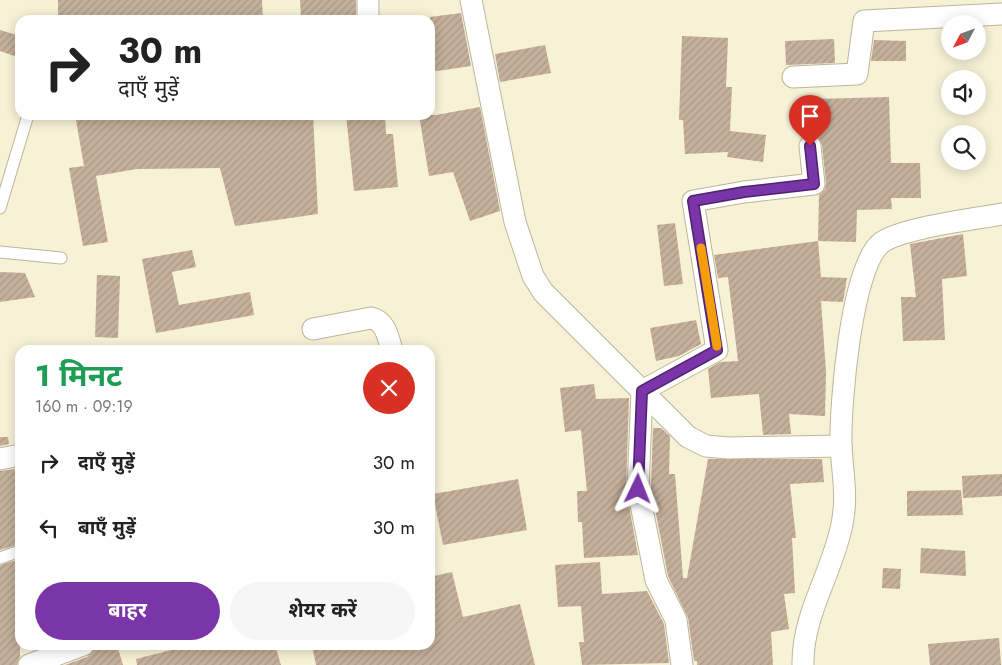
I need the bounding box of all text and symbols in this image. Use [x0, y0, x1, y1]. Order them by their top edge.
north arrow [941, 15, 986, 60]
map controls [941, 15, 986, 170]
text: 30 m [118, 26, 202, 76]
icon: right [35, 35, 100, 100]
button: sound [941, 70, 986, 115]
text: दाएँ मुड़ें [118, 72, 179, 104]
pin [789, 95, 831, 146]
icon: arrive [796, 102, 824, 130]
button: search [941, 125, 986, 170]
text: 1 मिनट [35, 354, 122, 397]
button: close [363, 362, 415, 414]
text: 160 m · 09:19 [35, 395, 133, 418]
icon: right [35, 449, 63, 477]
text: दाएँ मुड़ें [78, 449, 135, 476]
text: 30 m [373, 449, 415, 476]
position arrow [611, 462, 663, 514]
icon: left [35, 514, 63, 542]
text: बाएँ मुड़ें [78, 514, 136, 541]
text: 30 m [373, 514, 415, 541]
button: बाहर [35, 582, 220, 640]
button: शेयर करें [230, 582, 415, 640]

